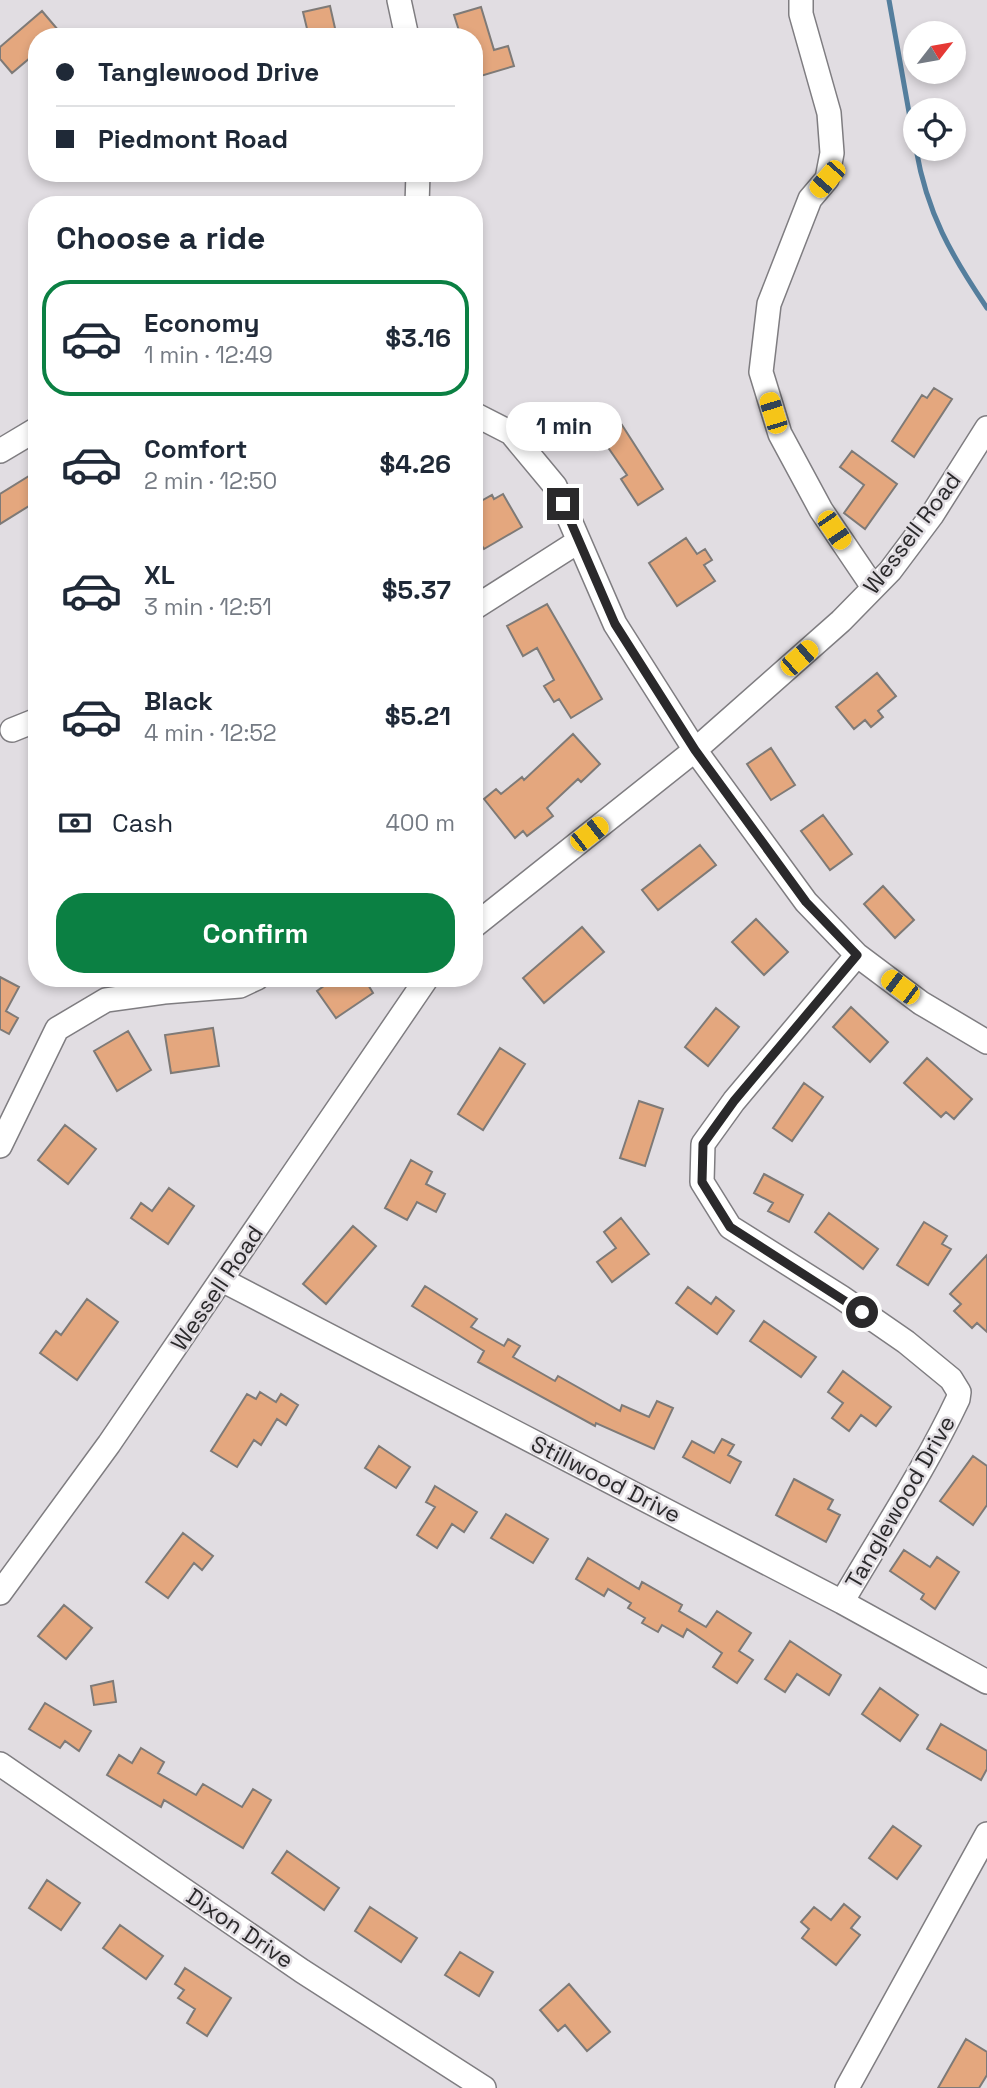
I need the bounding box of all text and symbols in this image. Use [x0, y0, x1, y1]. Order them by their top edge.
north arrow [903, 21, 966, 84]
map controls [903, 21, 966, 161]
text: Tanglewood Drive [98, 55, 319, 89]
button: locate [903, 98, 966, 161]
text: Piedmont Road [98, 122, 288, 156]
car [806, 156, 849, 202]
text: Choose a ride [56, 218, 266, 258]
text: Economy [144, 306, 260, 340]
icon: car [60, 307, 123, 370]
text: $3.16 [385, 321, 451, 355]
text: 1 min · 12:49 [144, 340, 273, 370]
car [757, 390, 790, 436]
callout: 1 min [505, 402, 621, 452]
text: 1 min [536, 411, 592, 441]
text: Comfort [144, 432, 247, 466]
icon: car [60, 433, 123, 496]
text: $4.26 [379, 447, 451, 481]
text: 2 min · 12:50 [144, 466, 277, 496]
street label: Wessell Road [856, 466, 968, 600]
route end [547, 488, 579, 520]
car [814, 507, 855, 553]
text: XL [144, 558, 175, 592]
icon: car [60, 559, 123, 622]
text: $5.37 [382, 573, 451, 607]
text: 3 min · 12:51 [144, 592, 272, 622]
car [777, 636, 822, 680]
text: Black [144, 684, 213, 718]
icon: car [60, 685, 123, 748]
text: $5.21 [385, 699, 451, 733]
text: 4 min · 12:52 [144, 718, 277, 748]
icon: cash [56, 804, 94, 842]
text: Cash [112, 806, 173, 840]
text: 400 m [385, 808, 455, 838]
car [566, 813, 613, 855]
button: Confirm [56, 893, 455, 973]
car [877, 966, 924, 1008]
street label: Wessell Road [164, 1220, 270, 1356]
route start [846, 1296, 878, 1328]
street label: Tanglewood Drive [838, 1410, 962, 1594]
street label: Stillwood Drive [526, 1428, 686, 1530]
street label: Dixon Drive [181, 1881, 299, 1975]

